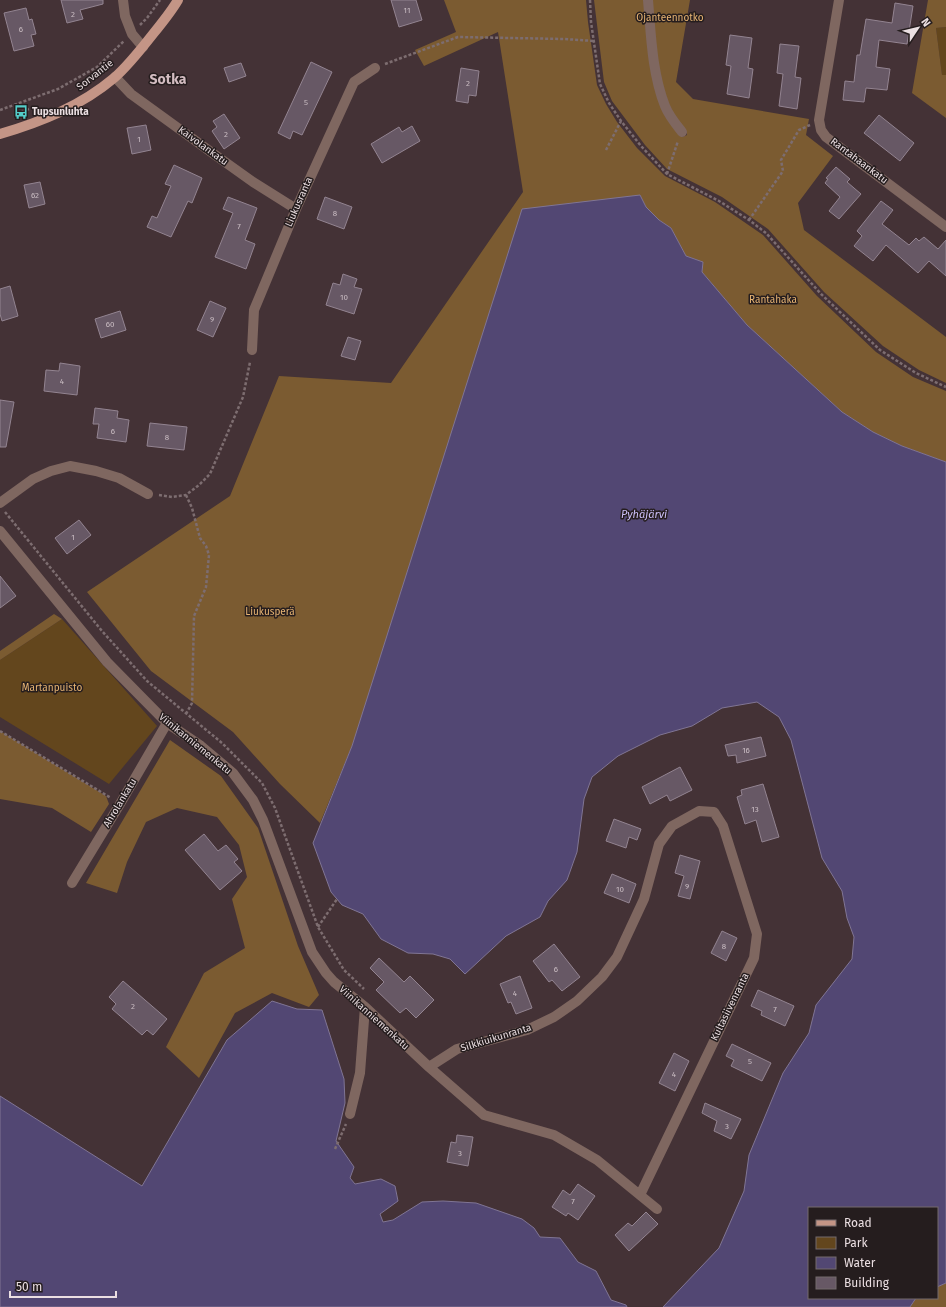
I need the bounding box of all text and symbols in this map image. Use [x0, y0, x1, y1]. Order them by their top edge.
house number: 11 [404, 6, 410, 15]
north arrow [898, 8, 938, 48]
house number: 2 [71, 10, 75, 19]
park label: Ojanteennotko [636, 12, 704, 24]
text: N [918, 16, 933, 29]
house number: 6 [19, 25, 23, 34]
street label: Sorvantie [74, 57, 116, 93]
district label: Sotka [150, 71, 187, 88]
house number: 2 [466, 79, 470, 88]
house number: 5 [304, 98, 308, 107]
bus stop icon: Tupsunluhta [13, 104, 29, 120]
place label: Tupsunluhta [32, 106, 89, 118]
street label: Kaivolankatu [176, 124, 230, 168]
house number: 2 [224, 130, 228, 139]
house number: 1 [137, 135, 141, 144]
street label: Rantahaankatu [828, 136, 890, 186]
street label: Liukusranta [283, 175, 315, 229]
house number: 62 [31, 191, 39, 200]
house number: 8 [333, 209, 338, 218]
house number: 7 [237, 222, 241, 231]
house number: 10 [340, 293, 348, 302]
park label: Rantahaka [749, 294, 797, 306]
house number: 9 [210, 315, 214, 324]
house number: 60 [106, 320, 115, 329]
house number: 4 [60, 377, 65, 386]
house number: 6 [111, 427, 115, 436]
house number: 8 [165, 433, 170, 442]
water label: Pyhäjärvi [621, 508, 667, 521]
house number: 1 [71, 533, 75, 542]
park label: Liukusperä [245, 606, 295, 618]
park label: Martanpuisto [22, 682, 82, 694]
street label: Viinikanniemenkatu [156, 711, 234, 777]
house number: 16 [742, 746, 750, 755]
street label: Ahrolankatu [101, 776, 139, 830]
house number: 13 [751, 805, 759, 814]
house number: 9 [685, 882, 689, 891]
house number: 10 [616, 885, 624, 894]
house number: 8 [722, 942, 727, 951]
house number: 6 [554, 965, 558, 974]
street label: Kultasiivenranta [708, 971, 752, 1043]
street label: Viinikanniemenkatu [337, 983, 411, 1053]
house number: 4 [513, 989, 518, 998]
house number: 2 [131, 1002, 135, 1011]
house number: 7 [773, 1005, 777, 1014]
street label: Silkkiuikunranta [459, 1022, 533, 1054]
house number: 5 [748, 1057, 752, 1066]
house number: 4 [672, 1070, 677, 1079]
house number: 3 [725, 1122, 729, 1131]
house number: 3 [458, 1149, 462, 1158]
house number: 7 [571, 1197, 575, 1206]
legend [808, 1207, 938, 1299]
text: Road [844, 1216, 872, 1230]
text: Park [844, 1236, 868, 1250]
text: Water [844, 1256, 876, 1270]
scale bar [10, 1273, 116, 1299]
text: Building [844, 1276, 890, 1290]
text: 50 m [16, 1280, 42, 1294]

